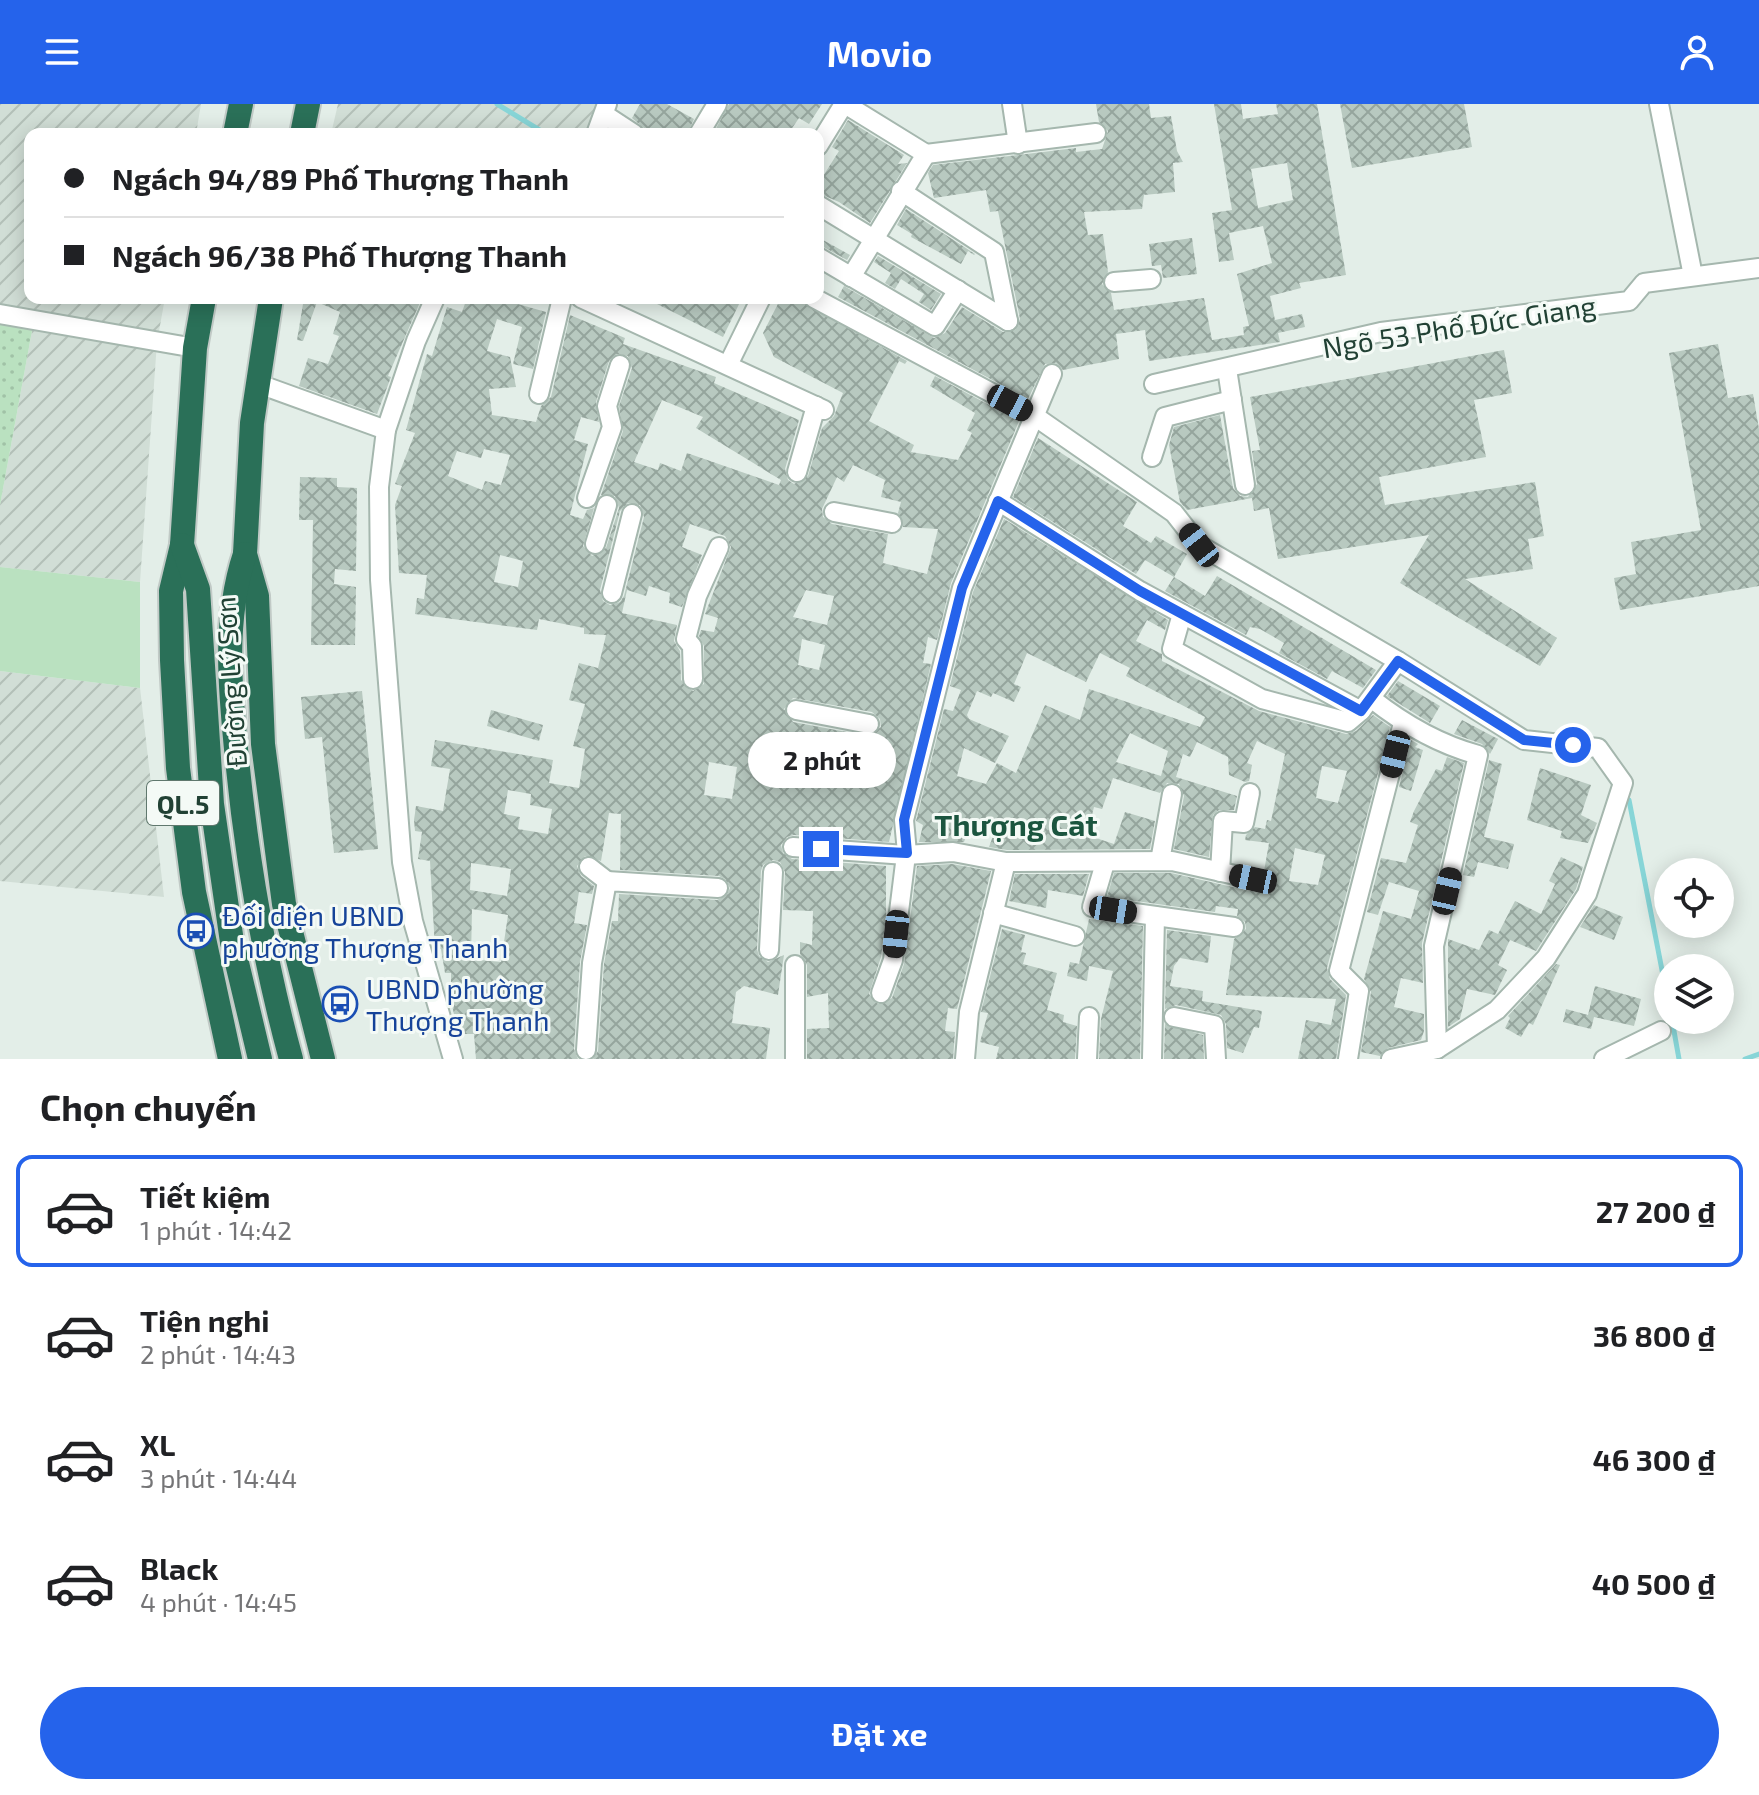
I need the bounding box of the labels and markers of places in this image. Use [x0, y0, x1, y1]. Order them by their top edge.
place label: Đối diện UBND phường Thượng Thanh [222, 898, 508, 964]
bus stop icon: Đối diện UBND phường Thượng Thanh [177, 912, 215, 950]
place label: UBND phường Thượng Thanh [366, 971, 549, 1037]
bus stop icon: UBND phường Thượng Thanh [321, 985, 359, 1023]

